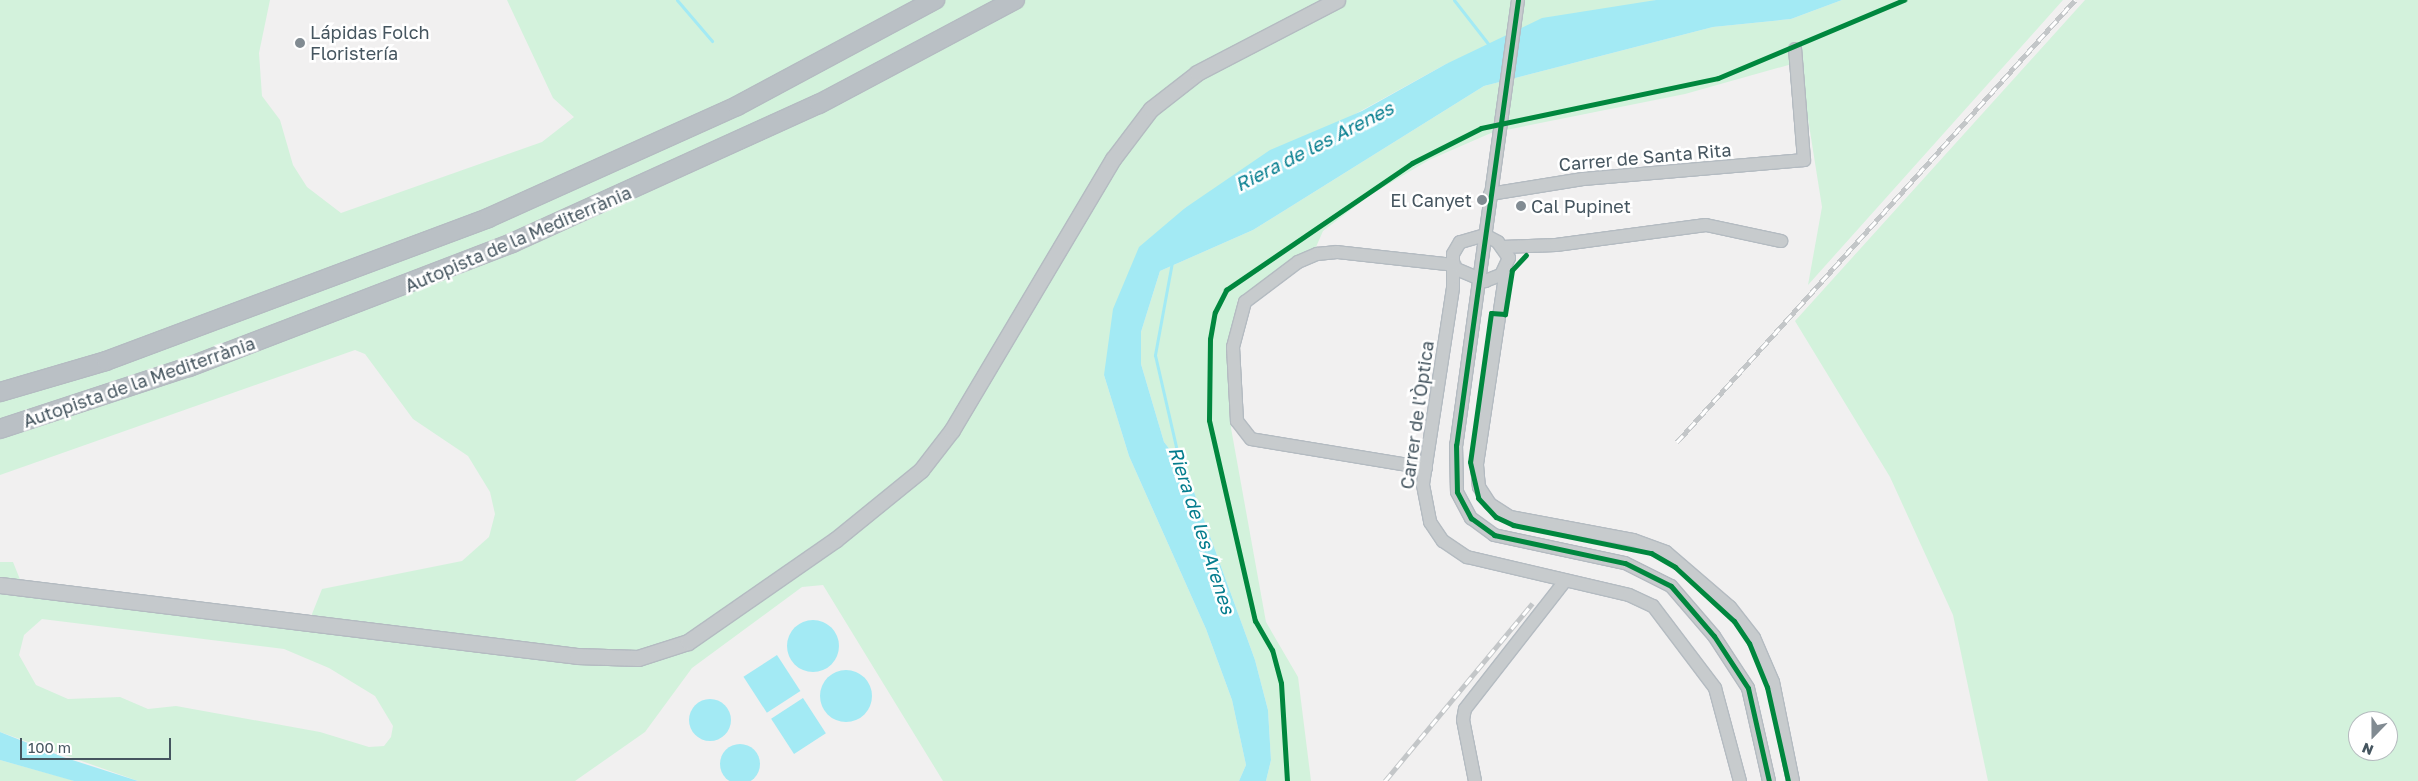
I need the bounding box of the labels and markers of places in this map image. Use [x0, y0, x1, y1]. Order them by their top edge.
place label: Lápidas Folch Floristería [310, 22, 430, 64]
marker: Lápidas Folch Floristería [294, 37, 306, 49]
place label: El Canyet [1390, 189, 1472, 211]
marker: El Canyet [1476, 194, 1488, 206]
place label: Cal Pupinet [1531, 195, 1631, 217]
marker: Cal Pupinet [1515, 200, 1527, 212]

